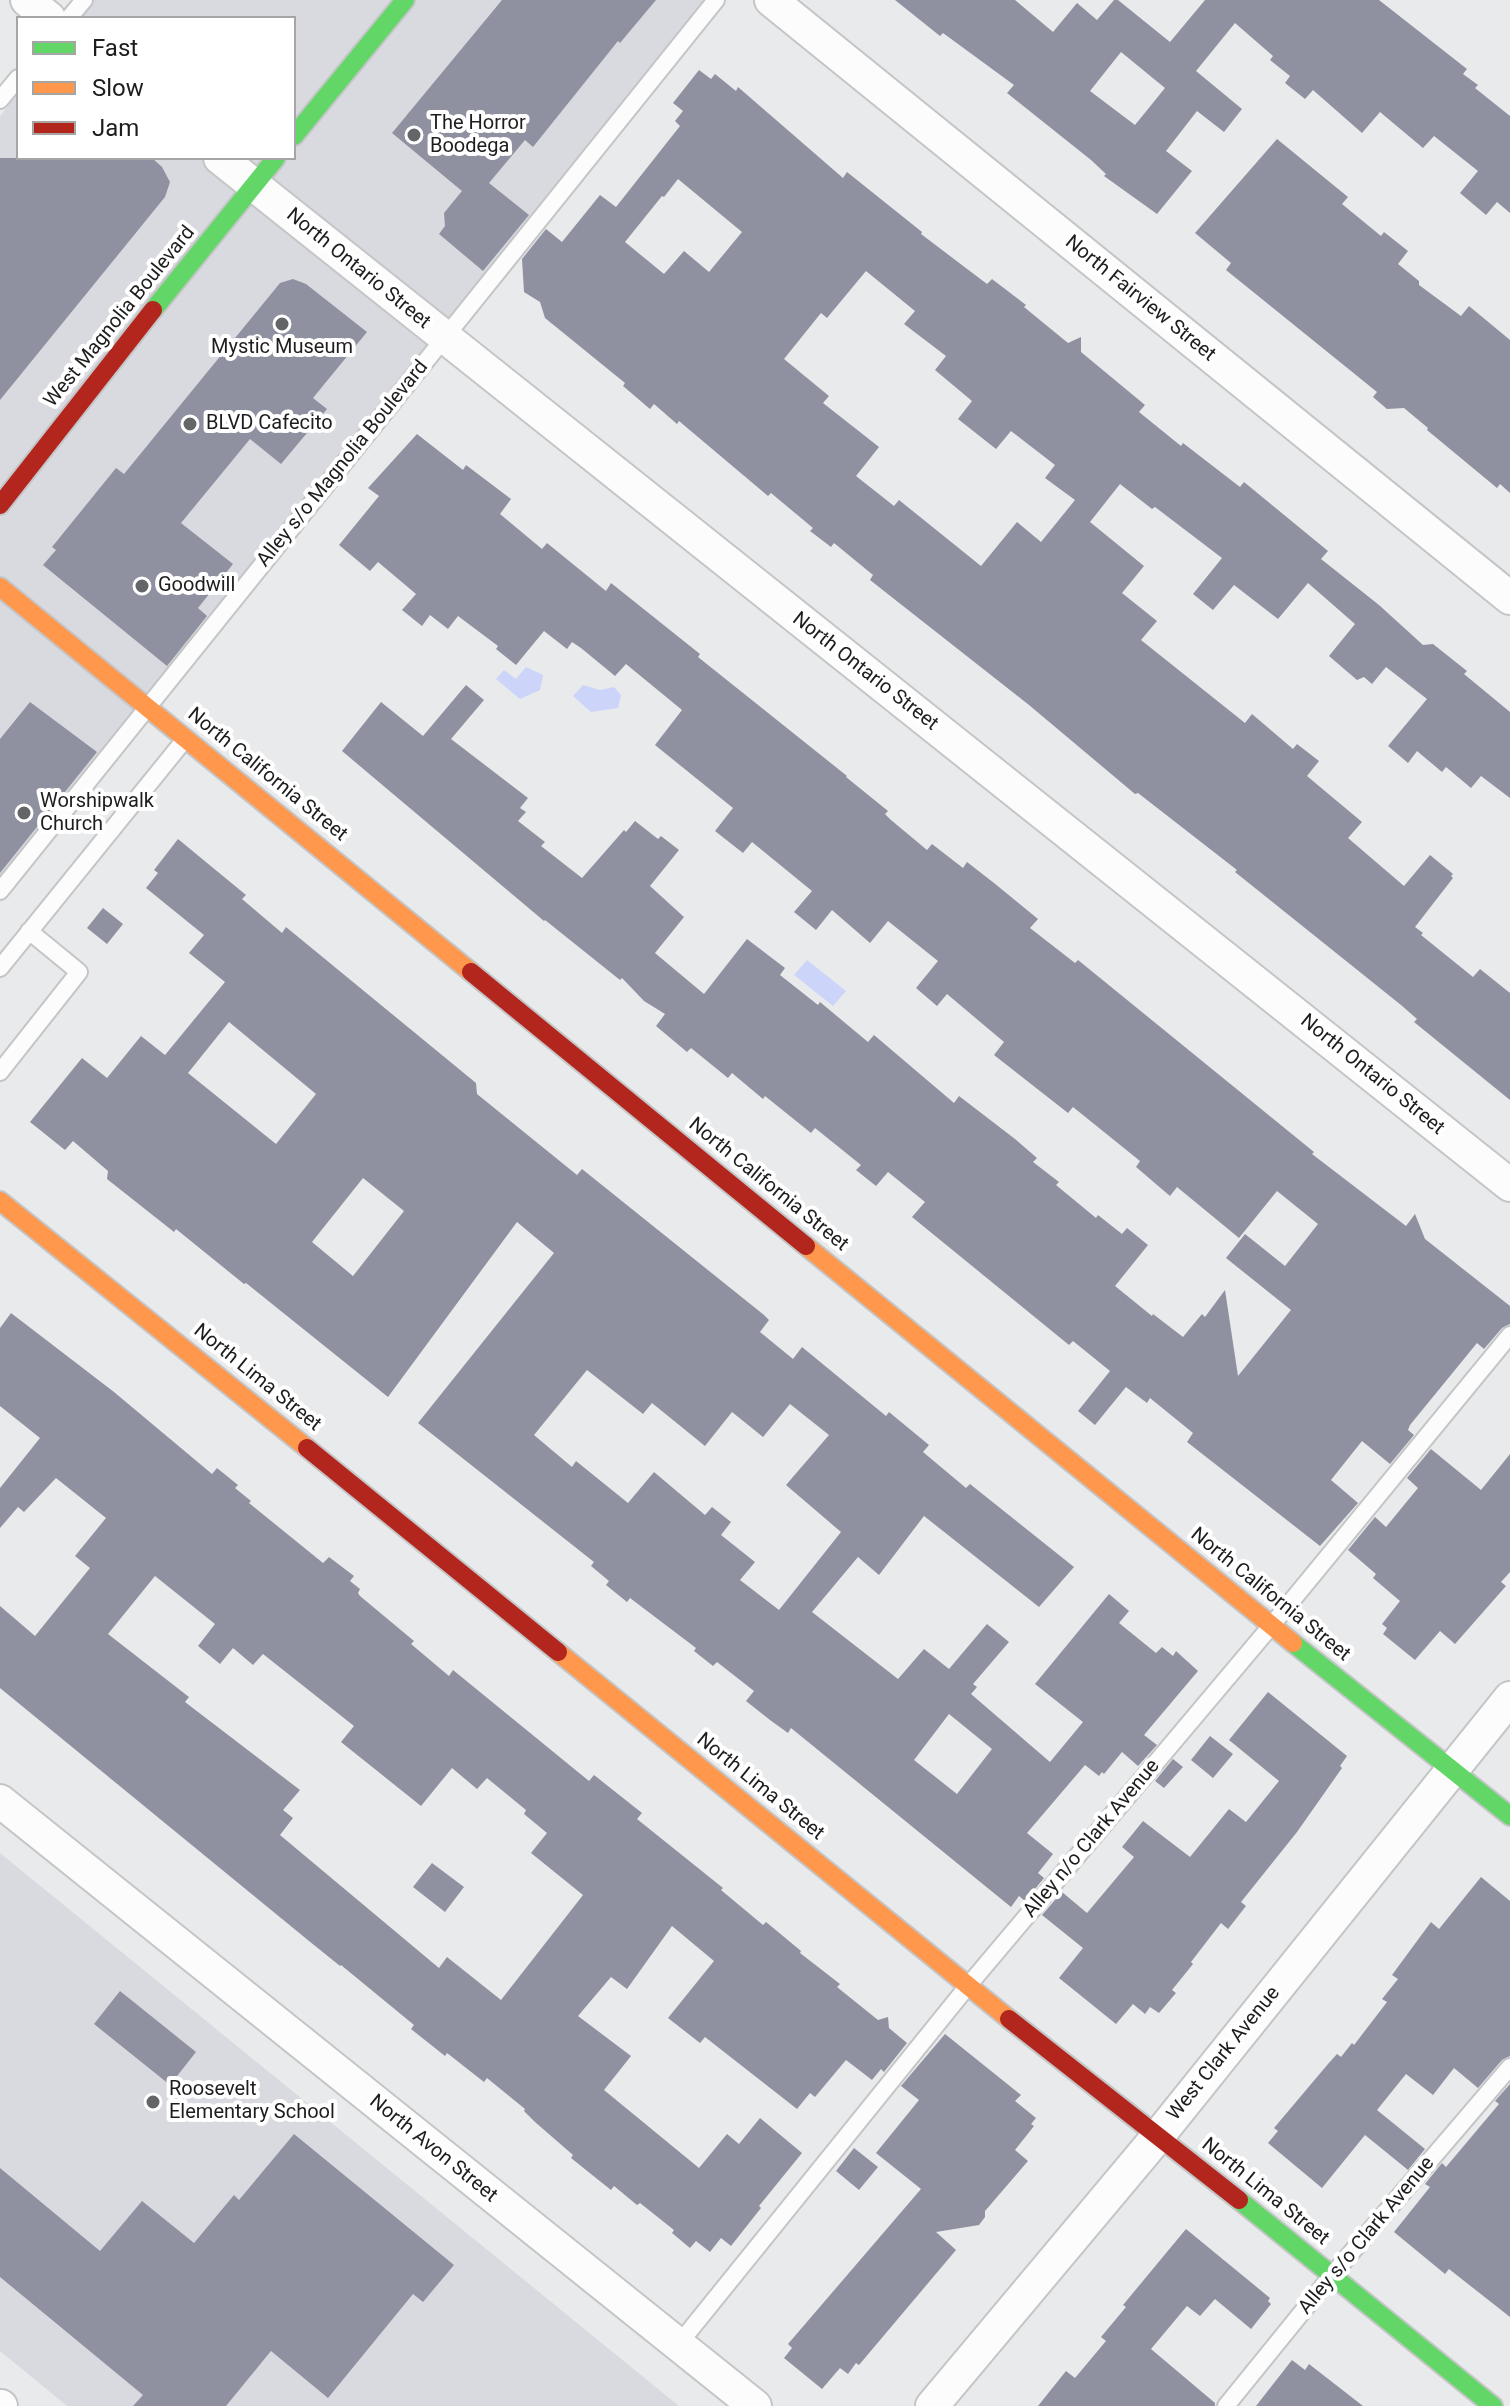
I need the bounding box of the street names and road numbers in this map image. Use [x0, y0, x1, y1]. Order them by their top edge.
street label: North Ontario Street [281, 204, 435, 334]
street label: West Magnolia Boulevard [40, 222, 200, 412]
street label: North Fairview Street [1060, 231, 1220, 367]
street label: Alley s/o Magnolia Boulevard [252, 356, 434, 572]
street label: North Ontario Street [787, 608, 943, 736]
street label: North California Street [182, 703, 352, 847]
street label: North Ontario Street [1295, 1010, 1449, 1140]
street label: North California Street [683, 1113, 853, 1257]
street label: North Lima Street [188, 1319, 326, 1437]
street label: North California Street [1185, 1523, 1355, 1667]
street label: North Lima Street [691, 1728, 829, 1846]
street label: Alley n/o Clark Avenue [1019, 1755, 1165, 1923]
street label: West Clark Avenue [1162, 1982, 1286, 2126]
street label: North Avon Street [364, 2090, 502, 2208]
street label: North Lima Street [1196, 2133, 1334, 2251]
street label: Alley s/o Clark Avenue [1294, 2152, 1440, 2320]

